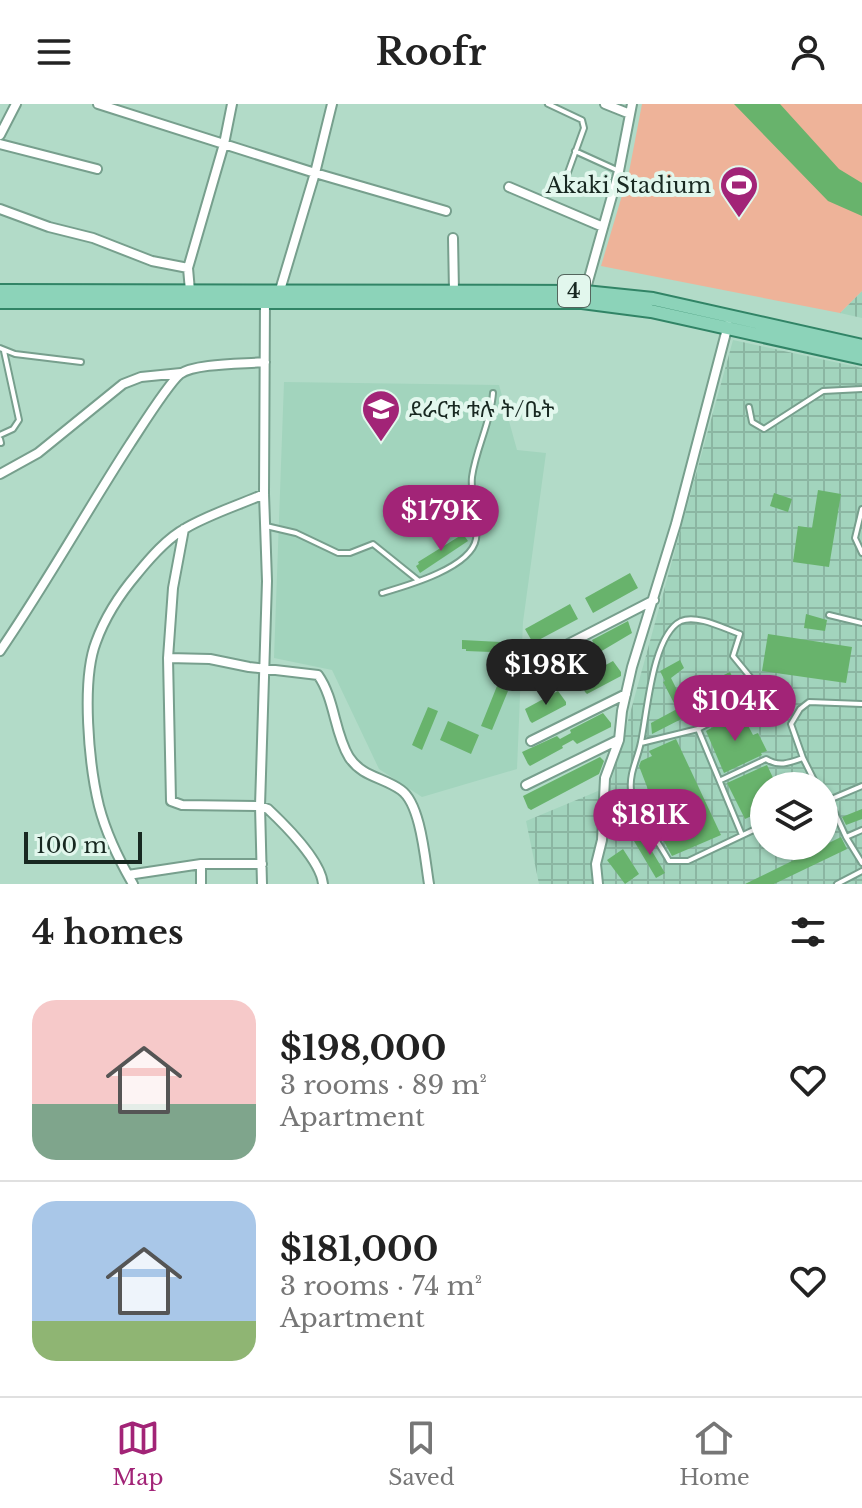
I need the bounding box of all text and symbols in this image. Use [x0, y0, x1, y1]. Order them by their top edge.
icon: menu [32, 30, 76, 74]
text: Roofr [376, 30, 486, 75]
icon: person [786, 30, 830, 74]
sports icon: Akaki Stadium [718, 164, 760, 219]
place label: Akaki Stadium [545, 172, 711, 199]
road number: 4 [558, 275, 590, 307]
school or university icon: ደራርቱ ቱሉ ት/ቤት [360, 388, 402, 443]
place label: ደራርቱ ቱሉ ት/ቤት [409, 396, 555, 423]
pin: $179K [385, 485, 497, 553]
text: $179K [401, 495, 481, 527]
pin: $198K [490, 639, 602, 707]
text: $198K [504, 649, 588, 681]
pin: $104K [679, 675, 791, 743]
text: $104K [692, 685, 778, 717]
map controls [750, 772, 838, 860]
button: layers [750, 772, 838, 860]
pin: $181K [594, 789, 706, 857]
text: $181K [611, 799, 689, 831]
scale bar [24, 828, 142, 864]
text: 100 m [36, 832, 107, 859]
icon: filters [786, 910, 830, 954]
text: 4 homes [32, 911, 184, 953]
text: $198,000 [280, 1027, 446, 1069]
icon: home [96, 1032, 192, 1128]
icon: heart [786, 1058, 830, 1102]
text: 3 rooms · 89 m² [280, 1069, 487, 1101]
text: Apartment [280, 1101, 425, 1133]
text: $181,000 [280, 1228, 438, 1270]
icon: home [96, 1233, 192, 1329]
icon: heart [786, 1259, 830, 1303]
text: 3 rooms · 74 m² [280, 1270, 482, 1302]
text: Apartment [280, 1302, 425, 1334]
tab: Map [112, 1416, 163, 1491]
tab: Saved [388, 1416, 455, 1491]
tab: Home [679, 1416, 750, 1491]

